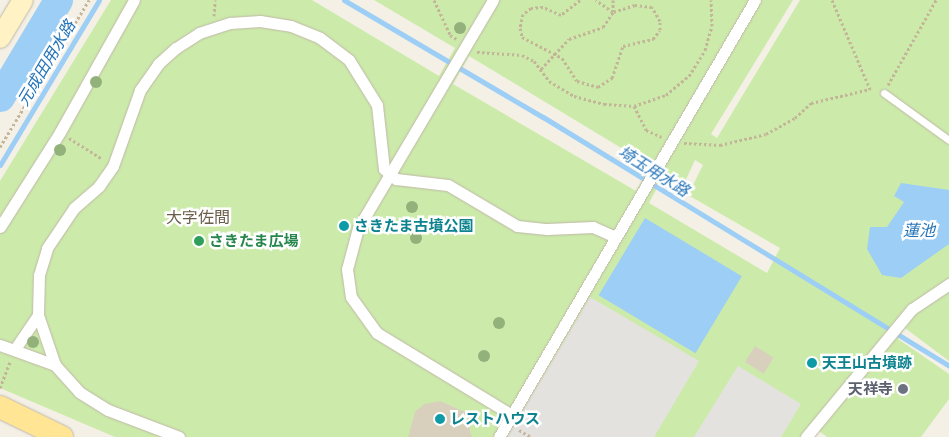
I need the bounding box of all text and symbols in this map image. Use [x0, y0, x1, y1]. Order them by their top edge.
water label: 元成田用水路 [13, 17, 79, 109]
water label: 埼玉用水路 [615, 142, 693, 200]
district label: 大字佐間 [166, 207, 230, 227]
place label: さきたま古墳公園 [354, 217, 474, 235]
marker: さきたま古墳公園 [338, 220, 350, 232]
water label: 蓮池 [903, 220, 935, 240]
place label: さきたま広場 [209, 232, 299, 250]
marker: さきたま広場 [193, 235, 205, 247]
place label: 天王山古墳跡 [822, 354, 912, 372]
marker: 天王山古墳跡 [806, 357, 818, 369]
place label: 天祥寺 [848, 380, 893, 398]
marker: 天祥寺 [897, 383, 909, 395]
place label: レストハウス [450, 410, 540, 428]
marker: レストハウス [434, 413, 446, 425]

